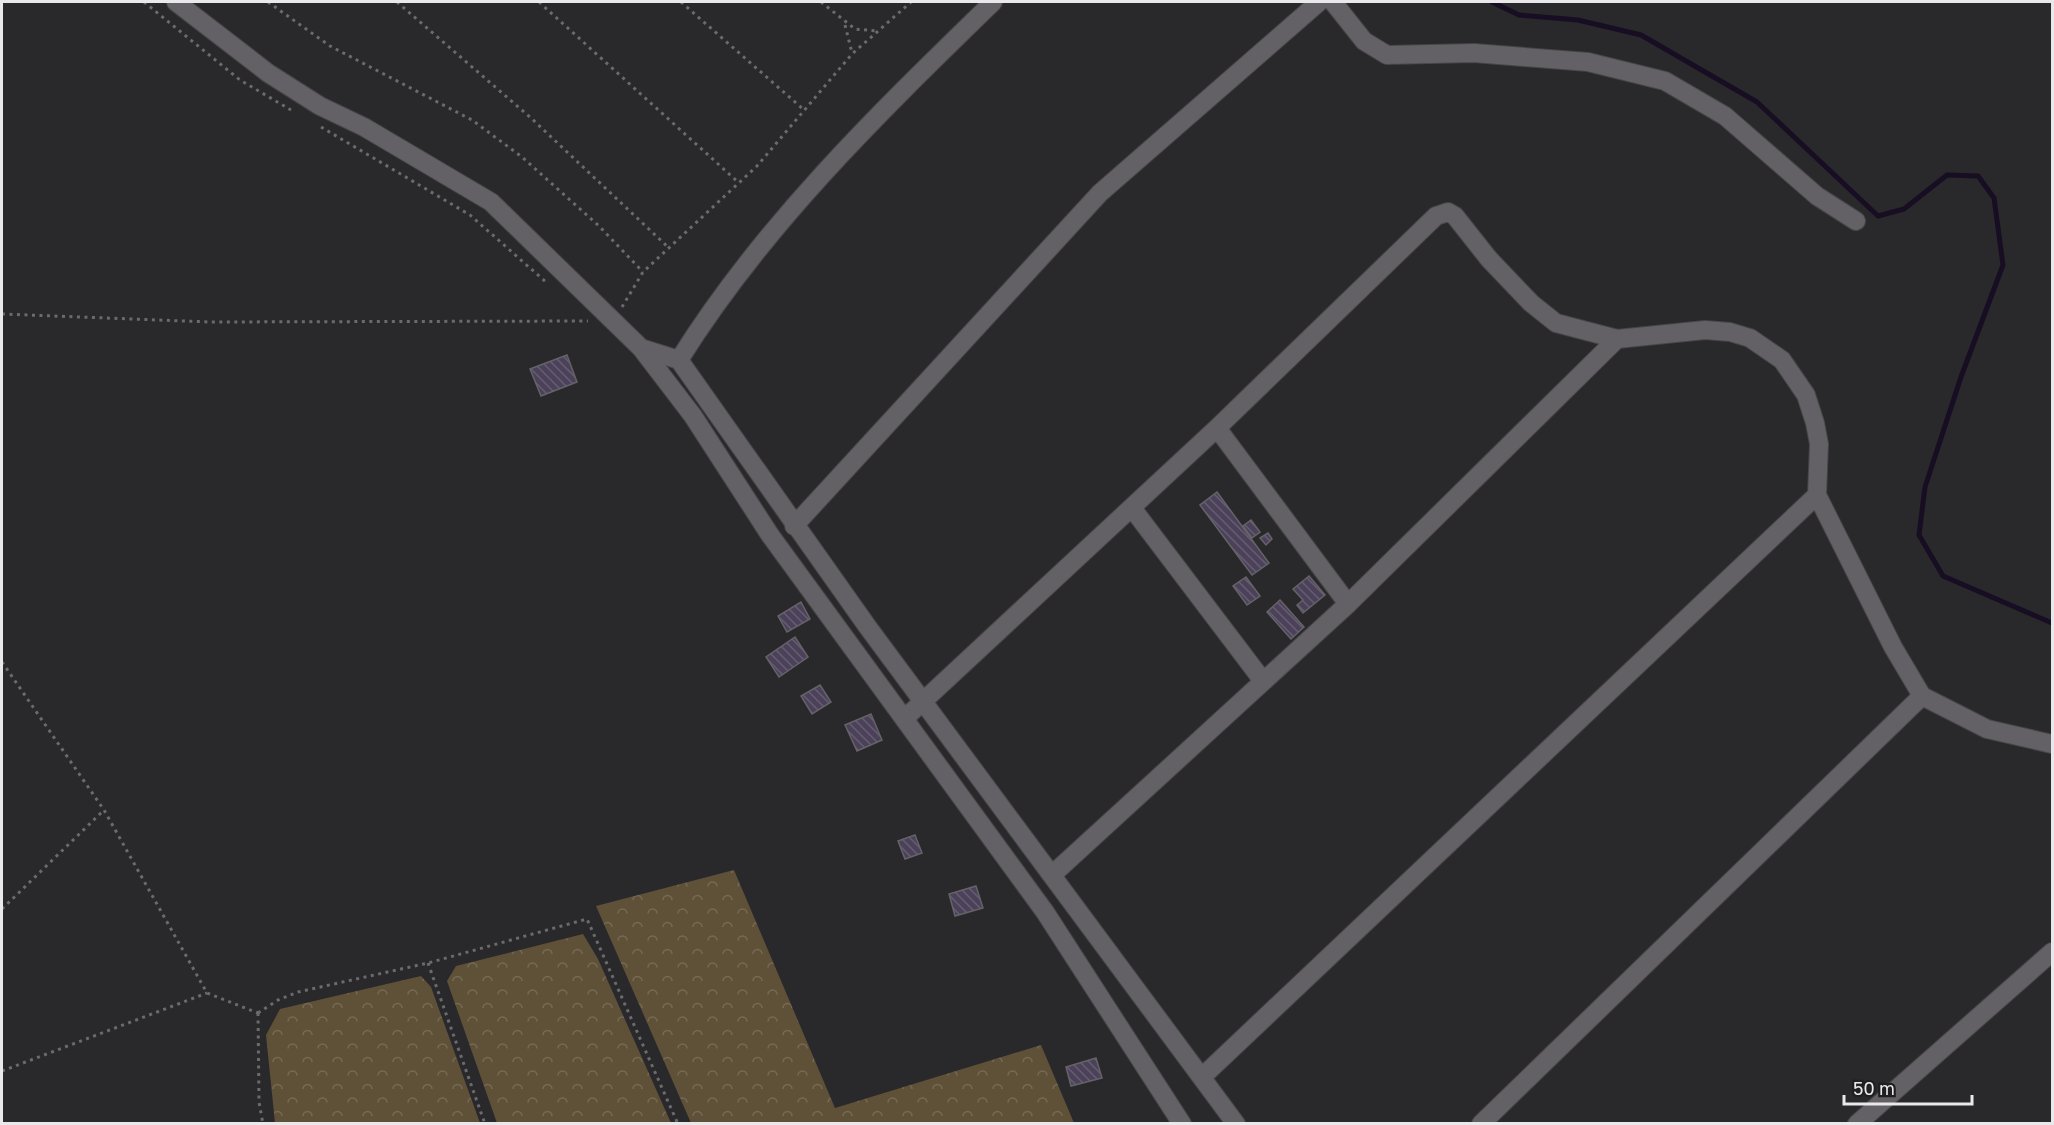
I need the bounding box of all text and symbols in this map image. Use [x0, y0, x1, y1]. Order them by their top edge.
scale bar [1844, 1068, 1972, 1106]
text: 50 m [1853, 1077, 1895, 1099]

